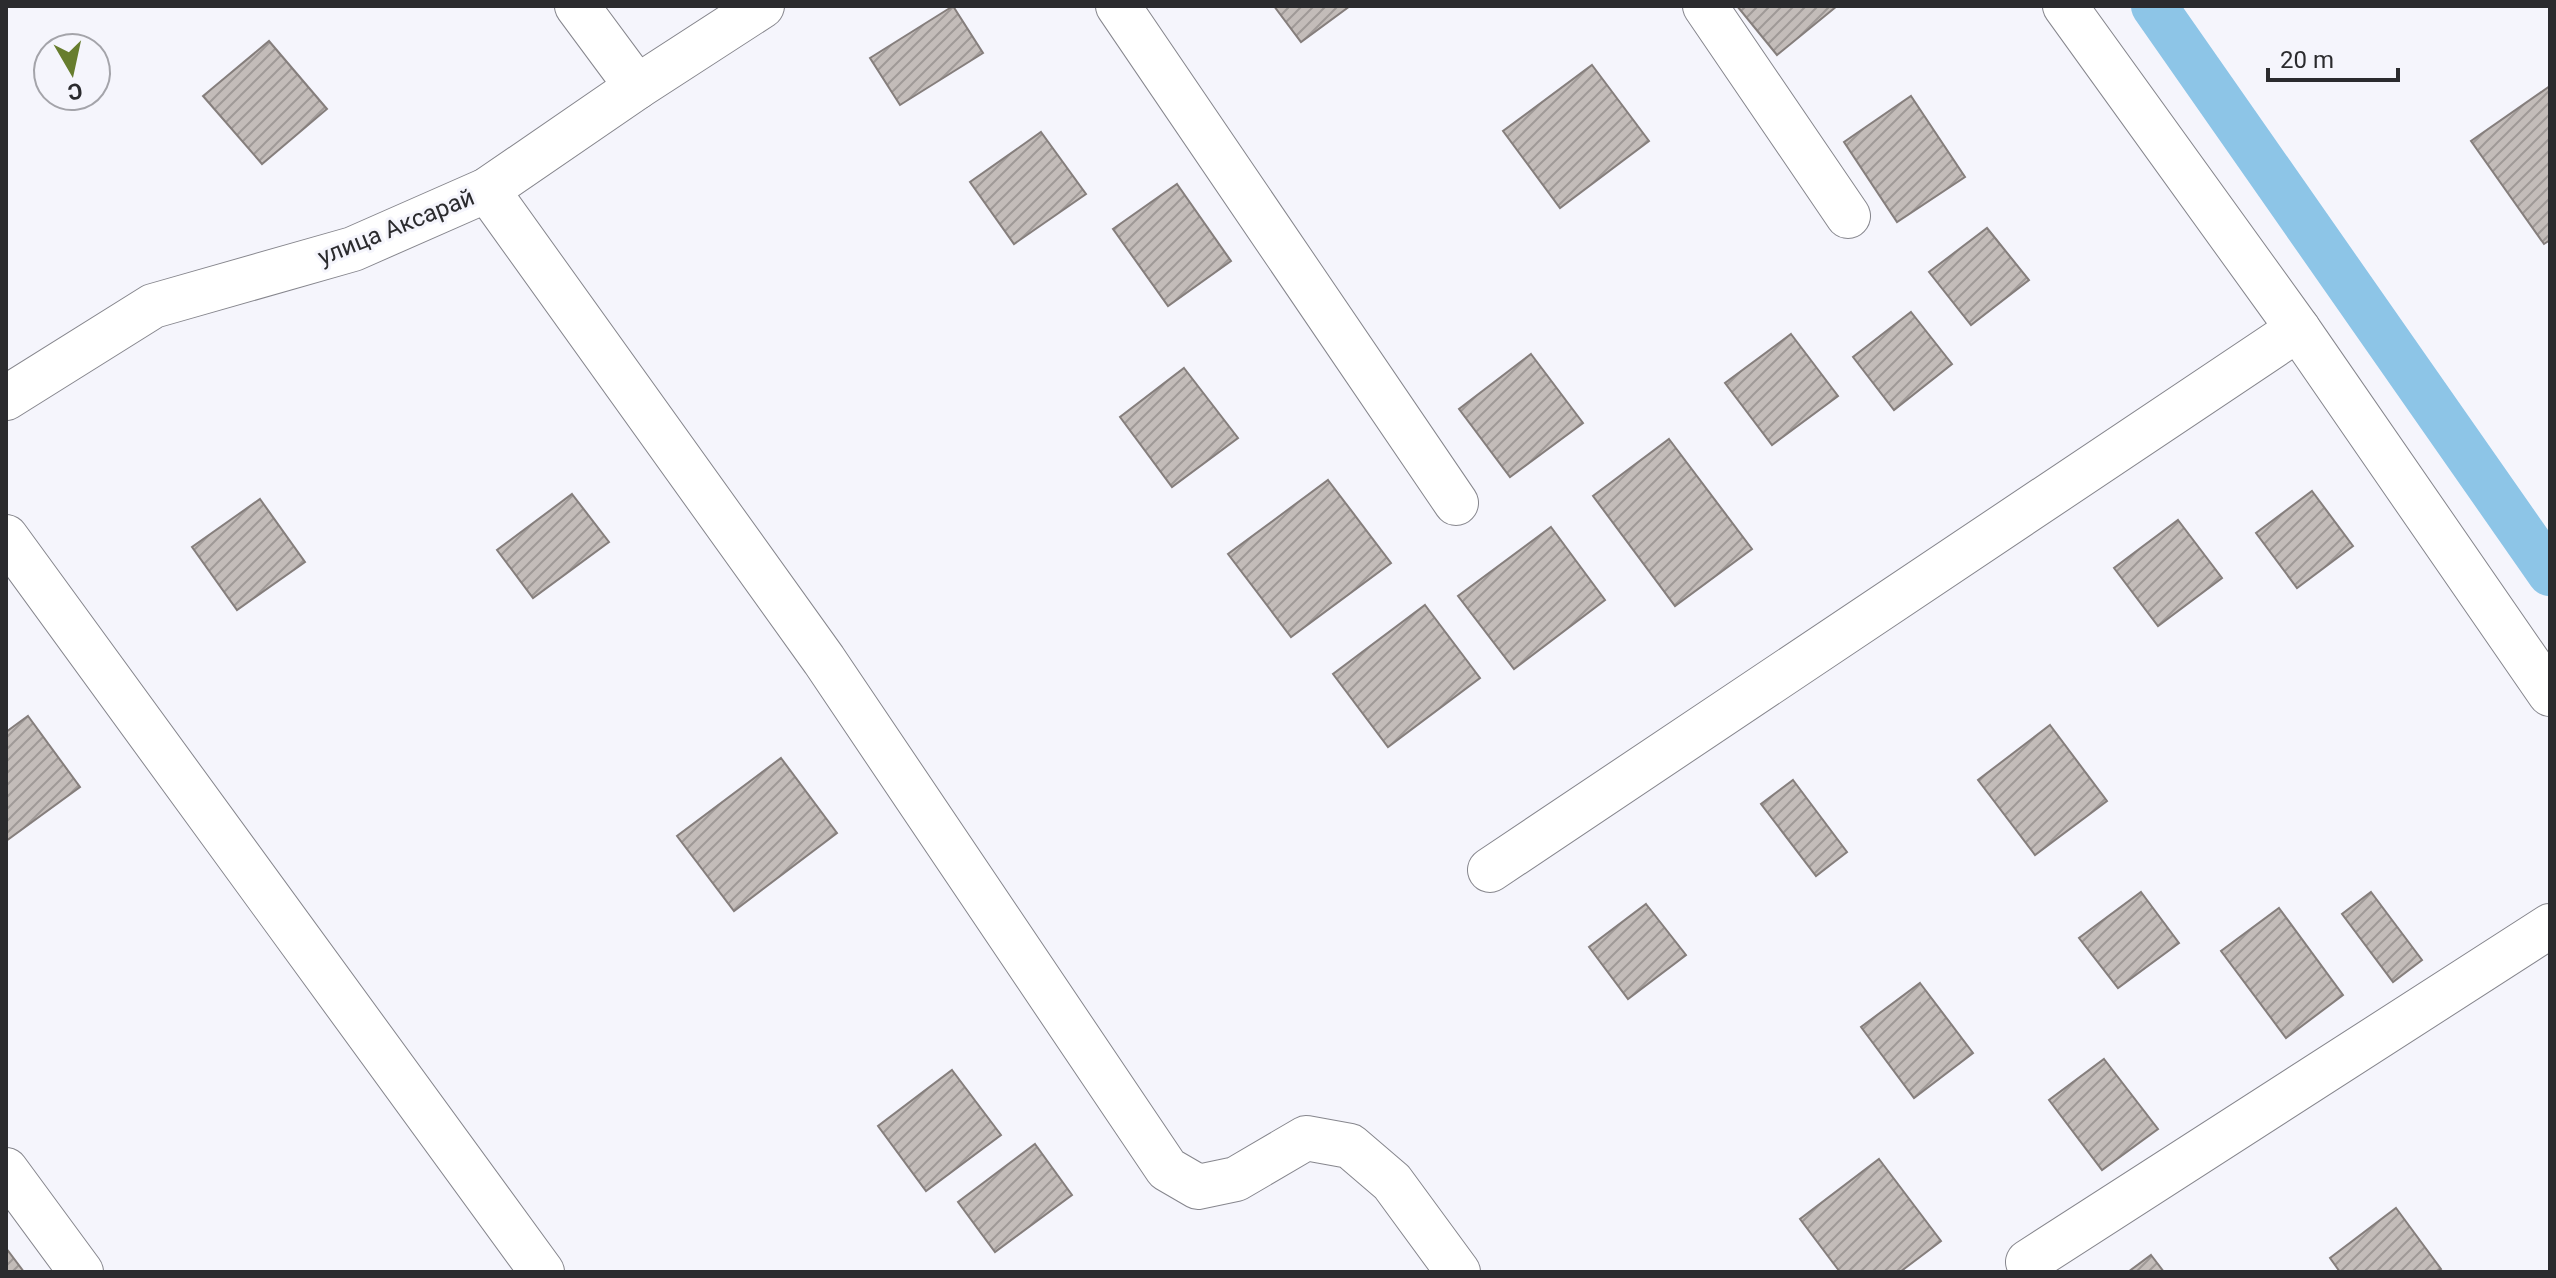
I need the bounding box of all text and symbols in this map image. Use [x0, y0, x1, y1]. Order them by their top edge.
north arrow [32, 32, 112, 112]
scale bar [2268, 32, 2398, 82]
text: 20 m [2280, 46, 2334, 74]
text: С [66, 78, 84, 105]
street label: улица Аксарай [314, 183, 478, 271]

